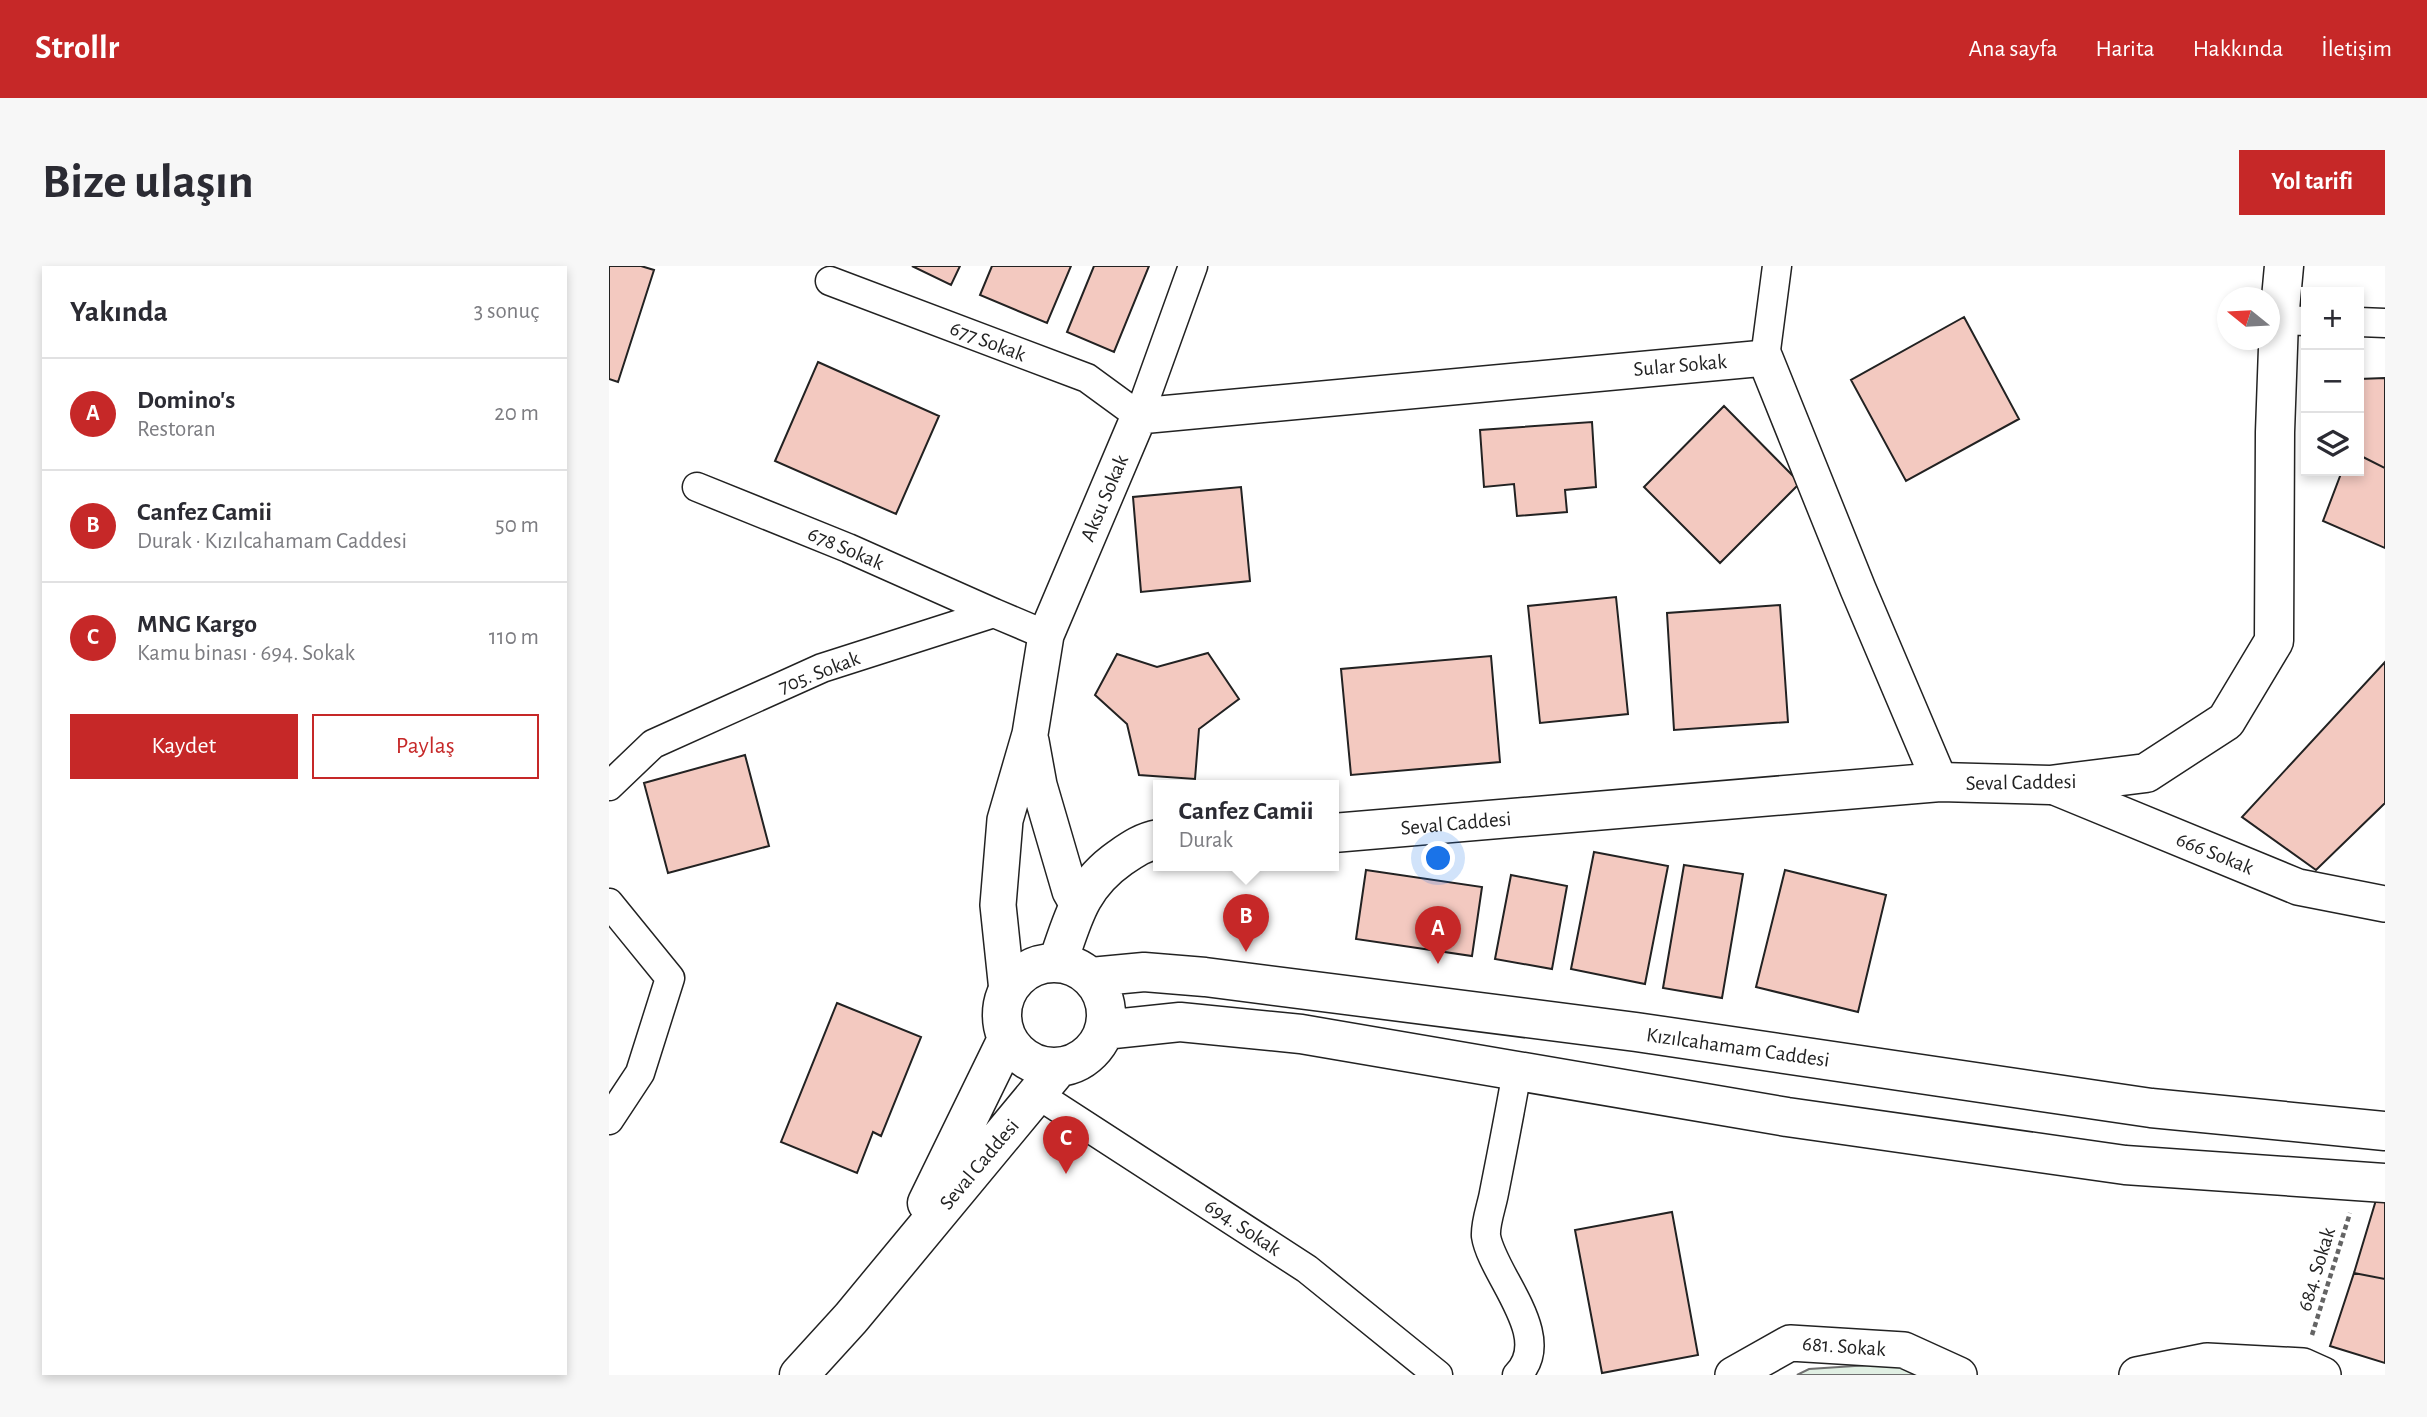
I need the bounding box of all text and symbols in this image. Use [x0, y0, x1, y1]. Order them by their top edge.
text: Strollr [35, 32, 119, 65]
text: Ana sayfa [1968, 37, 2058, 61]
text: Harita [2096, 37, 2155, 61]
text: Hakkında [2193, 37, 2283, 61]
text: İletişim [2321, 37, 2392, 61]
button: Yol tarifi [2239, 150, 2385, 215]
text: Bize ulaşın [42, 158, 254, 207]
north arrow [2217, 287, 2280, 350]
map controls [2301, 287, 2364, 476]
button: + [2301, 287, 2364, 350]
text: Yakında [70, 297, 168, 327]
text: 3 sonuç [474, 300, 539, 323]
street label: 677 Sokak [947, 317, 1029, 366]
button: − [2301, 350, 2364, 413]
street label: Sular Sokak [1632, 351, 1728, 380]
text: Domino's [137, 387, 235, 413]
text: A [86, 402, 100, 425]
text: 20 m [494, 402, 539, 425]
button: layers [2301, 413, 2364, 476]
text: Restoran [137, 418, 216, 441]
street label: Aksu Sokak [1077, 451, 1132, 545]
text: Canfez Camii [137, 499, 272, 525]
text: B [86, 514, 100, 537]
text: 50 m [495, 514, 539, 537]
street label: 678 Sokak [805, 523, 887, 574]
text: Durak · Kızılcahamam Caddesi [137, 530, 407, 553]
text: MNG Kargo [137, 611, 257, 637]
text: C [87, 626, 99, 649]
text: 110 m [489, 626, 539, 649]
text: Kamu binası · 694. Sokak [137, 642, 355, 665]
street label: 705. Sokak [776, 647, 863, 698]
button: Kaydet [70, 714, 298, 779]
button: Paylaş [312, 714, 539, 779]
street label: Seval Caddesi [1965, 771, 2077, 794]
popup [1153, 780, 1339, 871]
text: Canfez Camii [1178, 798, 1314, 824]
street label: Seval Caddesi [1400, 808, 1512, 839]
street label: 666 Sokak [2173, 828, 2257, 879]
text: Durak [1178, 829, 1233, 852]
your location [1421, 841, 1455, 875]
pin: B [1223, 894, 1269, 952]
pin: A [1415, 906, 1461, 964]
street label: Kızılcahamam Caddesi [1645, 1024, 1831, 1071]
street label: Seval Caddesi [936, 1115, 1023, 1214]
pin: C [1043, 1116, 1089, 1174]
street label: 694. Sokak [1201, 1195, 1285, 1260]
street label: 684. Sokak [2294, 1224, 2339, 1314]
street label: 681. Sokak [1802, 1333, 1887, 1360]

